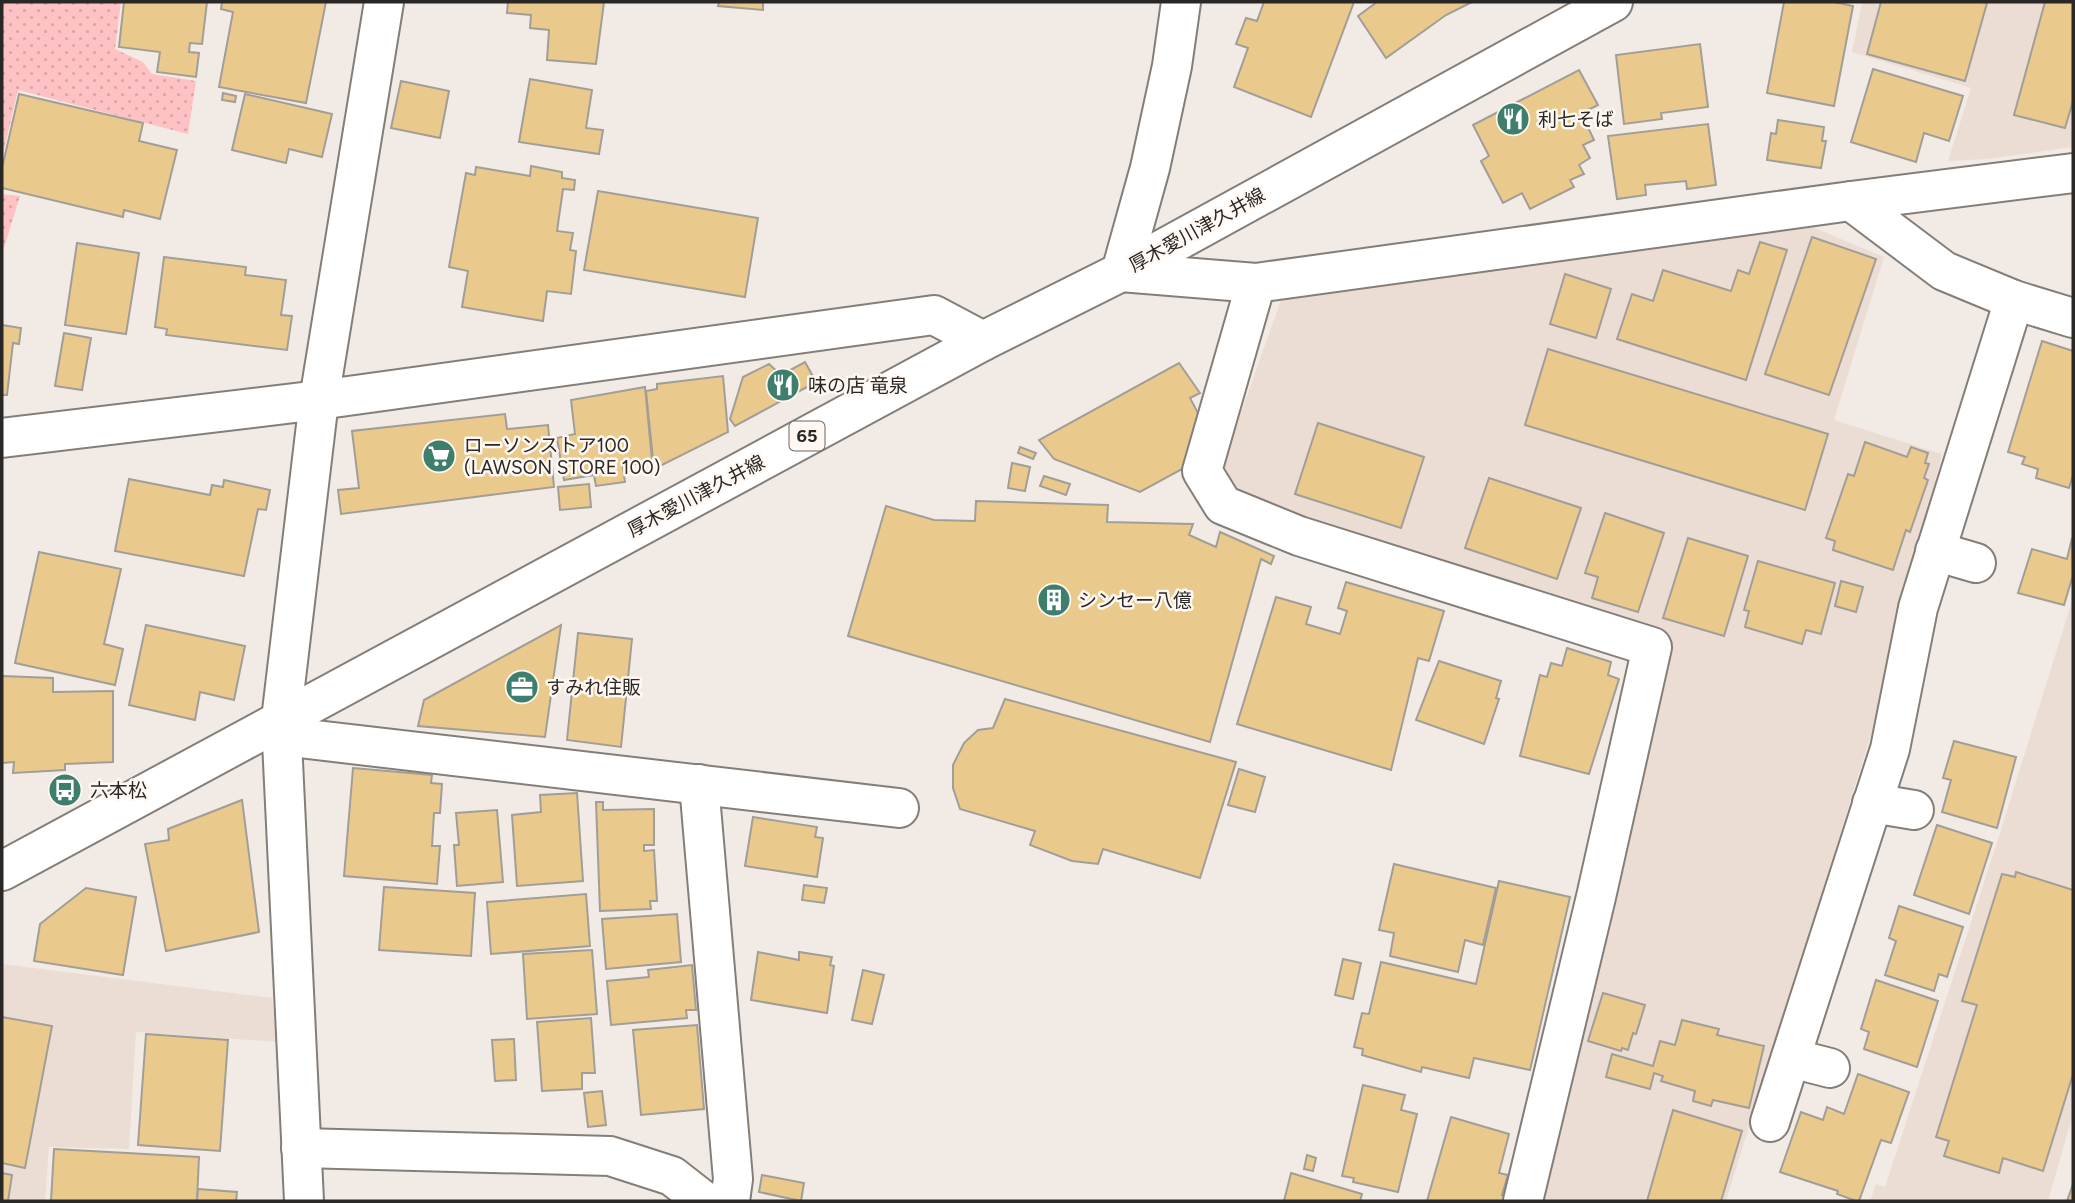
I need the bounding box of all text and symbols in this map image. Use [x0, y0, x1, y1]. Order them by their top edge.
restaurant icon: 利七そば [1494, 100, 1532, 138]
place label: 利七そば [1538, 108, 1614, 131]
street label: 厚木愛川津久井線 [1125, 183, 1269, 277]
restaurant icon: 味の店 竜泉 [764, 366, 802, 404]
place label: 味の店 竜泉 [808, 374, 908, 397]
road number: 65 [790, 422, 824, 450]
place label: ローソンストア100 (LAWSON STORE 100) [464, 434, 660, 479]
supermarket icon: ローソンストア100 (LAWSON STORE 100) [420, 437, 458, 475]
street label: 厚木愛川津久井線 [623, 450, 769, 542]
building icon: シンセー八億 [1035, 581, 1073, 619]
place label: シンセー八億 [1078, 589, 1192, 612]
office icon: すみれ住販 [503, 668, 541, 706]
place label: すみれ住販 [546, 676, 641, 699]
bus stop icon: 六本松 [46, 771, 84, 809]
place label: 六本松 [90, 779, 147, 802]

